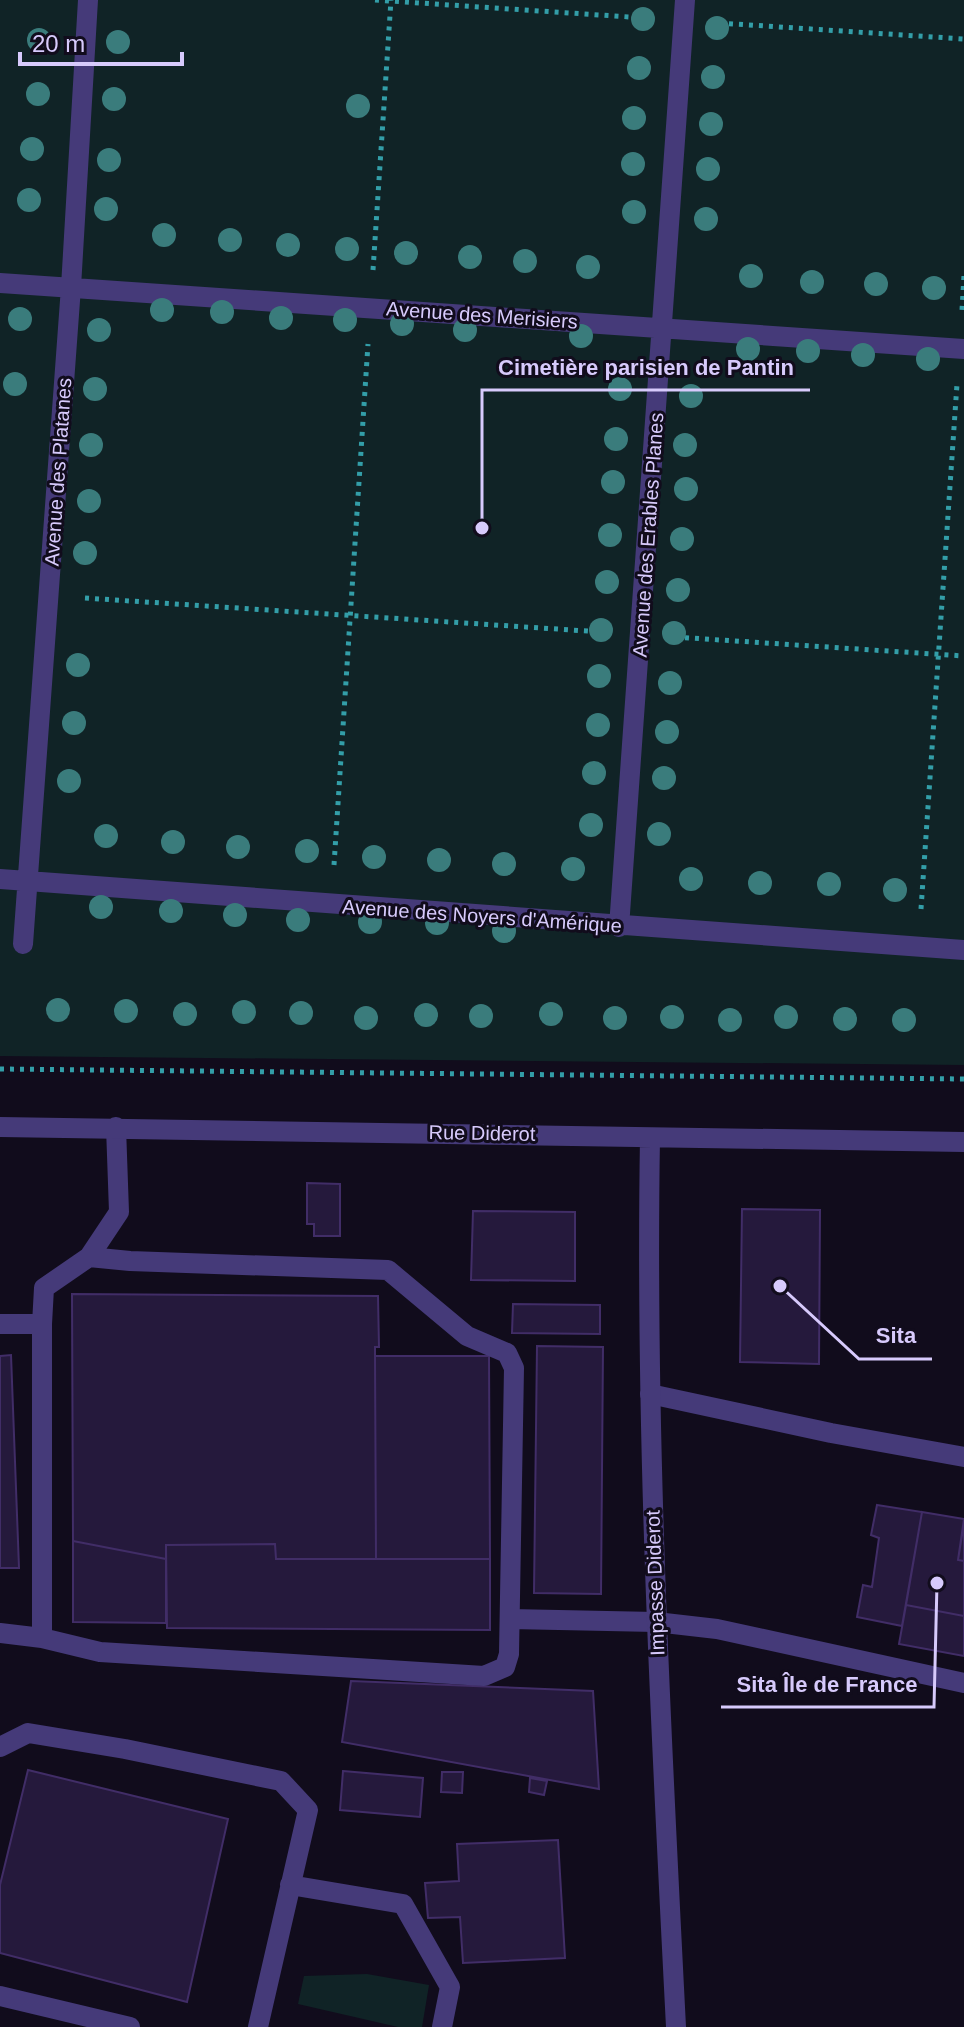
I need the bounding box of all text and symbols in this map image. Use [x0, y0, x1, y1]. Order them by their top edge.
scale bar [20, 16, 182, 66]
text: 20 m [32, 30, 85, 57]
street label: Avenue des Merisiers [385, 297, 579, 333]
callout: Cimetière parisien de Pantin [482, 344, 810, 390]
text: Cimetière parisien de Pantin [498, 355, 794, 380]
street label: Avenue des Platanes [40, 377, 76, 567]
street label: Avenue des Erables Planes [628, 412, 668, 658]
street label: Avenue des Noyers d'Amérique [341, 895, 623, 937]
street label: Rue Diderot [428, 1121, 536, 1145]
callout: Sita [859, 1313, 932, 1359]
text: Sita [876, 1323, 917, 1348]
street label: Impasse Diderot [641, 1509, 669, 1656]
callout: Sita Île de France [721, 1661, 934, 1707]
text: Sita Île de France [737, 1672, 917, 1697]

